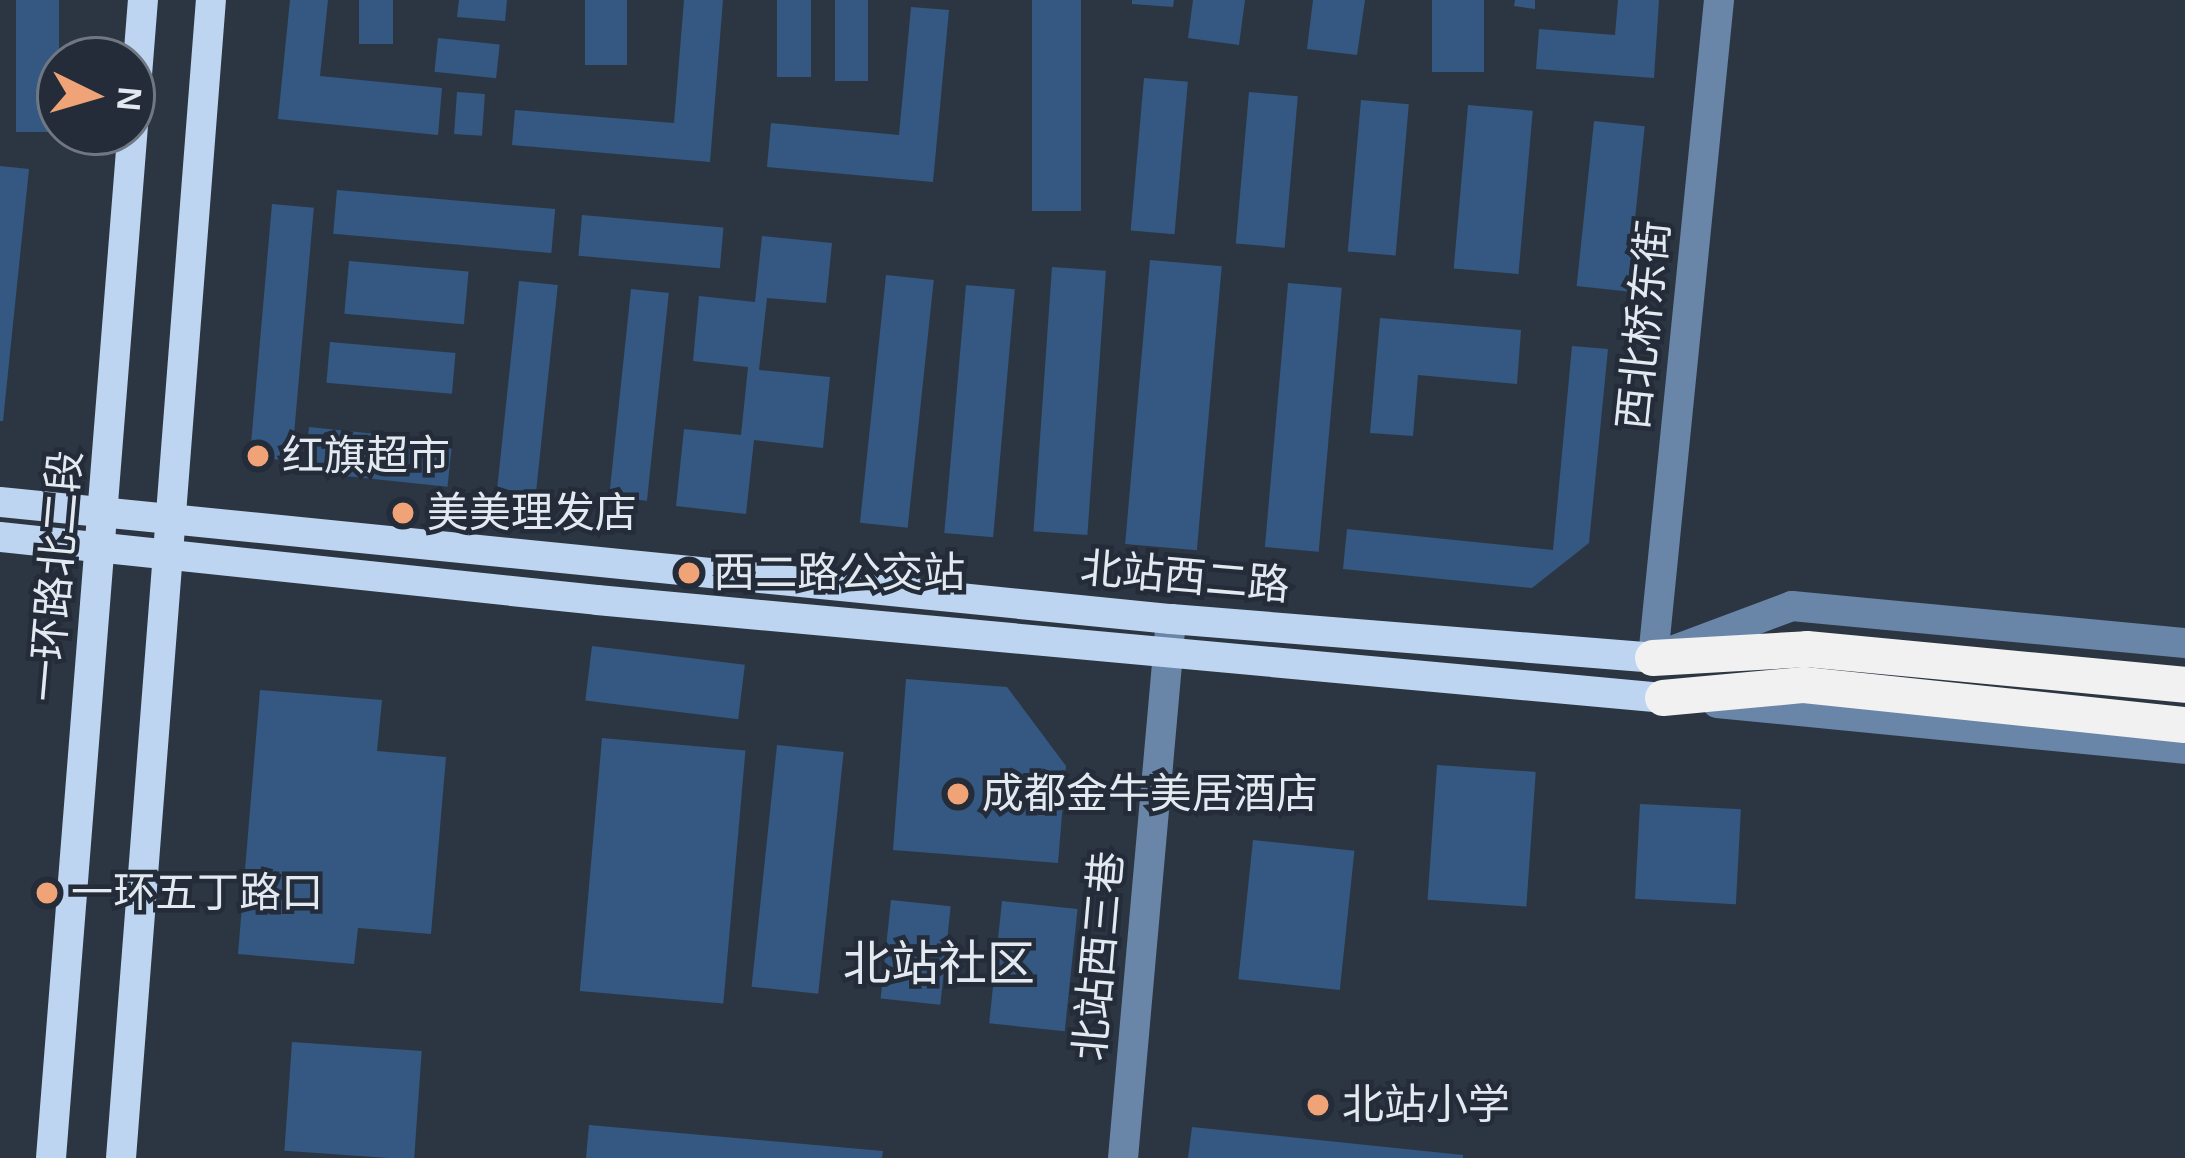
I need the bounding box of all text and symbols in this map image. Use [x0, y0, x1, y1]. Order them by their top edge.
north arrow [36, 36, 156, 156]
text: N [110, 85, 149, 112]
street label: 西北桥东街 [1608, 218, 1680, 432]
place label: 红旗超市 [282, 431, 450, 481]
marker: 红旗超市 [245, 443, 271, 469]
street label: 一环路北二段 [20, 448, 92, 704]
place label: 美美理发店 [427, 488, 637, 538]
marker: 美美理发店 [390, 500, 416, 526]
street label: 北站西二路 [1078, 543, 1292, 611]
place label: 西二路公交站 [713, 548, 965, 598]
marker: 西二路公交站 [676, 560, 702, 586]
place label: 成都金牛美居酒店 [982, 769, 1318, 819]
marker: 成都金牛美居酒店 [945, 781, 971, 807]
street label: 北站西三巷 [1065, 849, 1133, 1063]
place label: 一环五丁路口 [71, 868, 323, 918]
marker: 一环五丁路口 [34, 880, 60, 906]
district label: 北站社区 [843, 935, 1035, 993]
place label: 北站小学 [1342, 1080, 1510, 1130]
marker: 北站小学 [1305, 1092, 1331, 1118]

